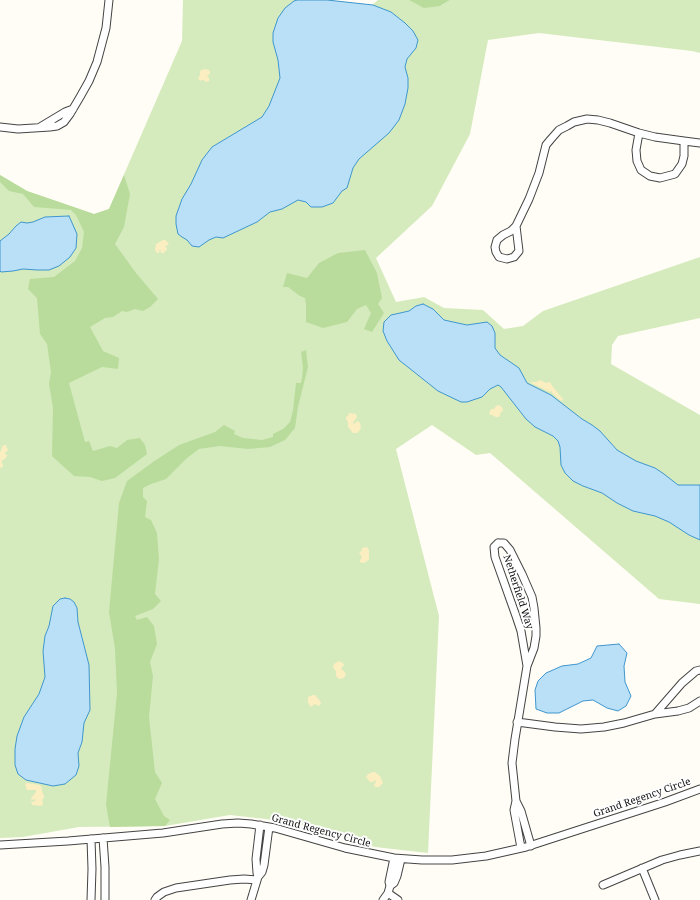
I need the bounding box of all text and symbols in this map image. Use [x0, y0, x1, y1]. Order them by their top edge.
street label: Netherfield Way [500, 553, 536, 631]
street label: Grand Regency Circle [592, 776, 692, 820]
street label: Grand Regency Circle [270, 812, 372, 850]

